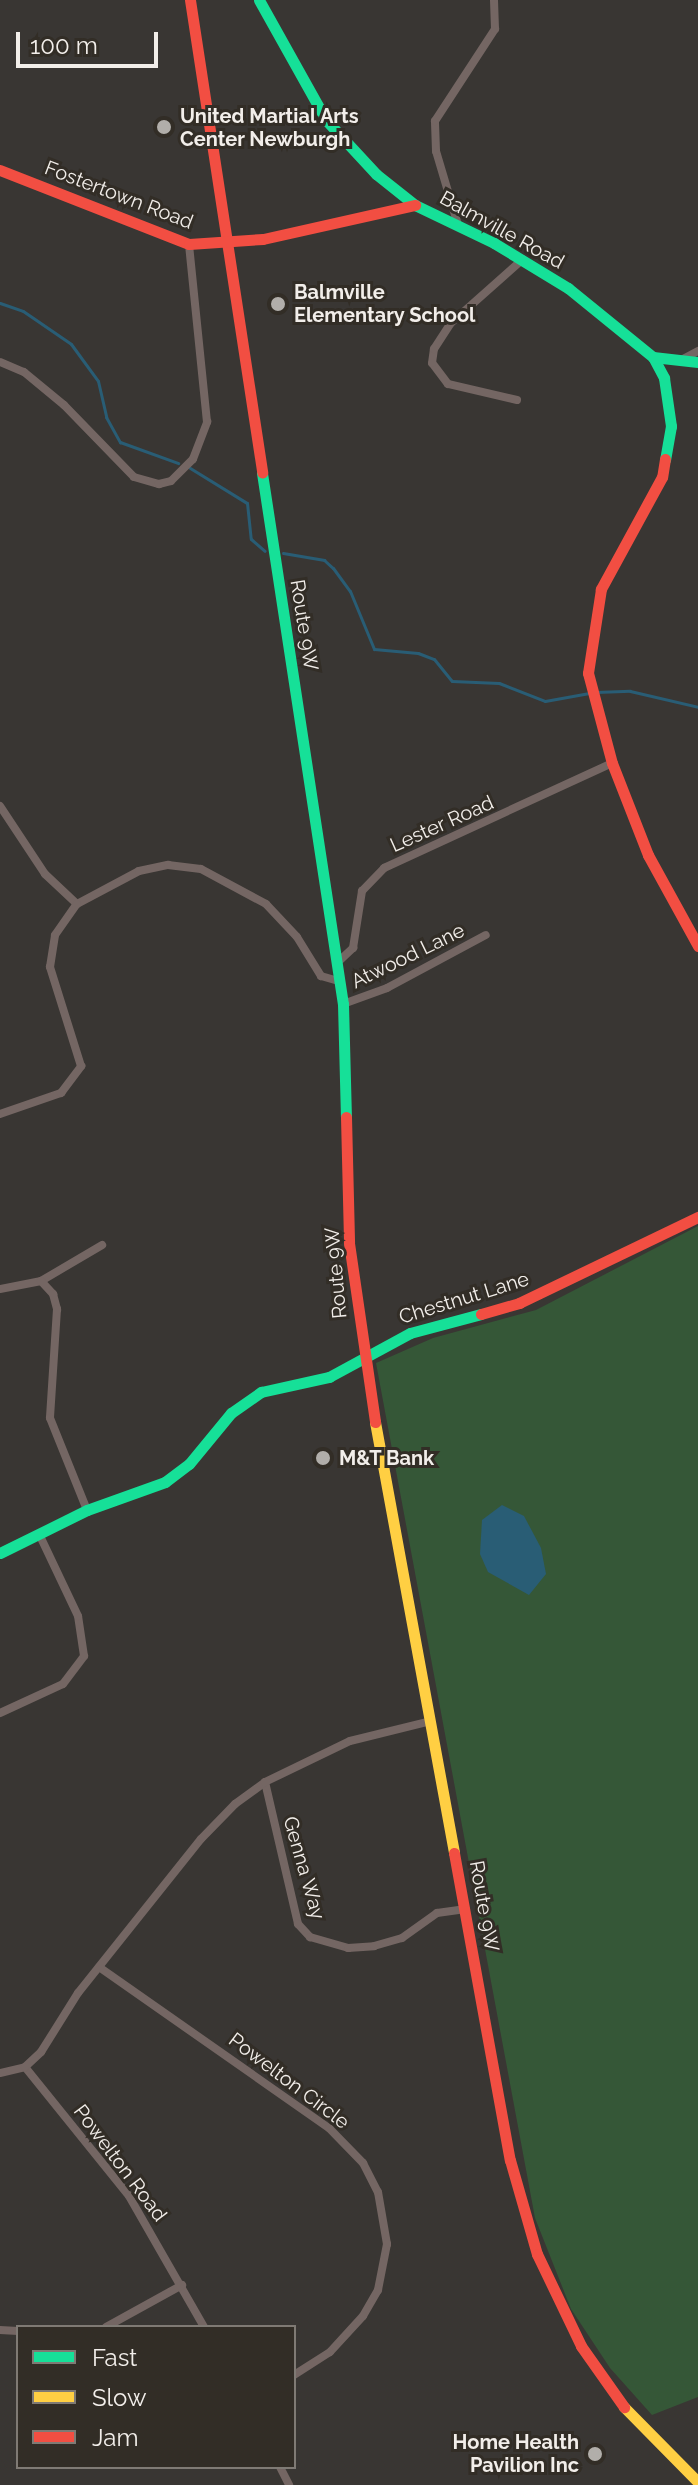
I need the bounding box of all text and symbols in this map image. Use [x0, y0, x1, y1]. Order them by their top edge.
scale bar [20, 16, 162, 66]
text: 100 m [30, 31, 98, 60]
place label: United Martial Arts Center Newburgh [180, 104, 360, 151]
marker: United Martial Arts Center Newburgh [155, 118, 173, 136]
street label: Fostertown Road [41, 156, 197, 234]
street label: Balmville Road [436, 186, 568, 274]
place label: Balmville Elementary School [294, 280, 476, 327]
marker: Balmville Elementary School [269, 295, 287, 313]
street label: Route 9W [285, 578, 323, 672]
street label: Lester Road [386, 790, 498, 858]
street label: Atwood Lane [347, 918, 469, 994]
street label: Route 9W [320, 1226, 352, 1320]
street label: Chestnut Lane [396, 1267, 532, 1329]
place label: M&T Bank [339, 1446, 435, 1470]
marker: M&T Bank [314, 1449, 332, 1467]
street label: Genna Way [278, 1813, 330, 1923]
street label: Route 9W [464, 1859, 504, 1953]
street label: Powelton Circle [224, 2028, 354, 2134]
street label: Powelton Road [68, 2100, 172, 2226]
legend [16, 2325, 296, 2469]
text: Fast [92, 2343, 137, 2372]
text: Slow [92, 2383, 146, 2412]
text: Jam [92, 2423, 138, 2452]
place label: Home Health Pavilion Inc [453, 2430, 579, 2477]
marker: Home Health Pavilion Inc [586, 2445, 604, 2463]

